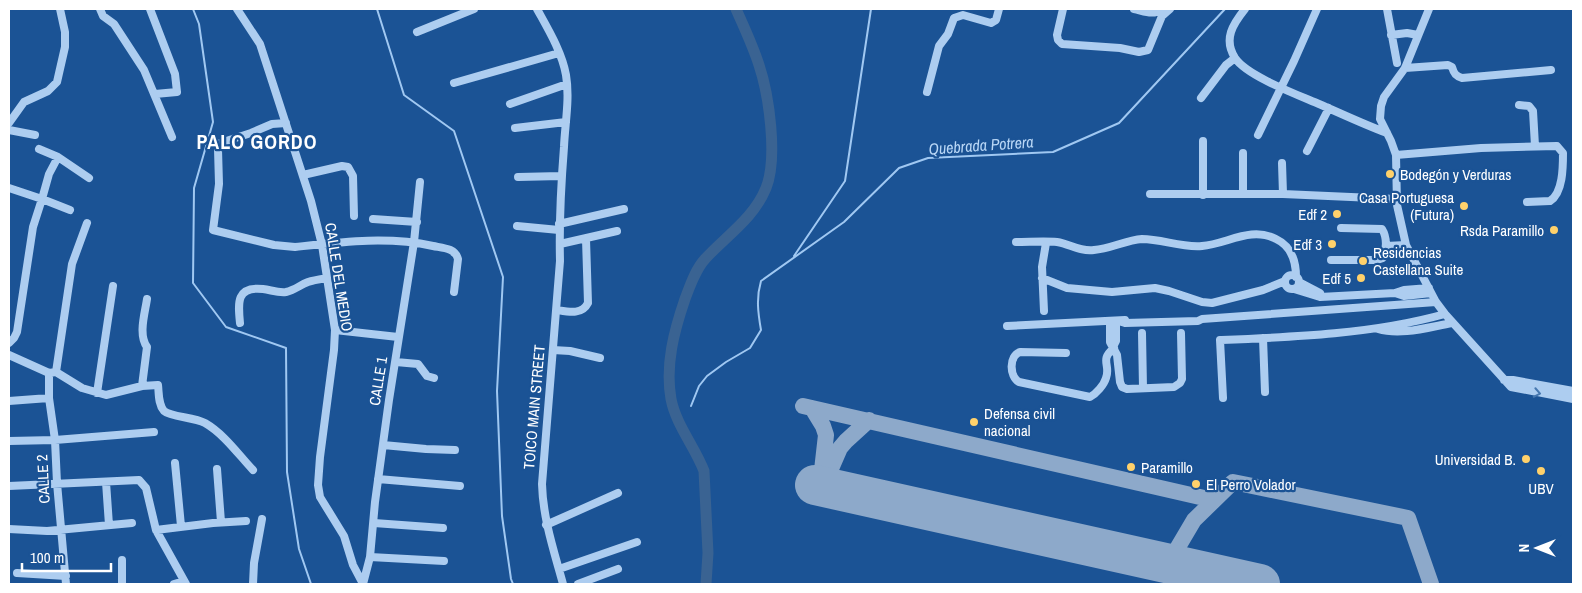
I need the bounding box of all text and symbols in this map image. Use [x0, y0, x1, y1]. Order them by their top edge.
district label: PALO GORDO [197, 128, 317, 155]
water label: Quebrada Potrera [928, 130, 1034, 160]
place label: Bodegón y Verduras [1400, 164, 1511, 185]
marker: Bodegón y Verduras [1384, 168, 1396, 180]
place label: Casa Portuguesa (Futura) [1359, 187, 1454, 225]
marker: Casa Portuguesa (Futura) [1458, 200, 1470, 212]
place label: Edf 2 [1298, 204, 1327, 225]
marker: Edf 2 [1331, 208, 1343, 220]
place label: Rsda Paramillo [1460, 220, 1544, 241]
street label: CALLE DEL MEDIO [320, 221, 358, 333]
marker: Rsda Paramillo [1548, 224, 1560, 236]
place label: Edf 3 [1293, 234, 1322, 255]
marker: Edf 3 [1326, 238, 1338, 250]
place label: Residencias Castellana Suite [1373, 242, 1463, 280]
marker: Residencias Castellana Suite [1357, 255, 1369, 267]
place label: Edf 5 [1322, 268, 1351, 289]
marker: Edf 5 [1355, 272, 1367, 284]
street label: TOICO MAIN STREET [518, 343, 550, 470]
street label: CALLE 1 [364, 355, 392, 407]
one-way arrow [1533, 387, 1542, 397]
place label: Defensa civil nacional [984, 403, 1055, 441]
marker: Defensa civil nacional [968, 416, 980, 428]
place label: Universidad B. [1435, 449, 1516, 470]
marker: Universidad B. [1520, 453, 1532, 465]
street label: CALLE 2 [31, 454, 55, 504]
place label: Paramillo [1141, 457, 1193, 478]
marker: Paramillo [1125, 461, 1137, 473]
marker: UBV [1535, 465, 1547, 477]
place label: El Perro Volador [1206, 474, 1296, 495]
marker: El Perro Volador [1190, 478, 1202, 490]
place label: UBV [1528, 478, 1554, 499]
north arrow [1512, 523, 1562, 573]
scale bar [22, 540, 111, 572]
text: N [1515, 544, 1533, 552]
text: 100 m [30, 547, 64, 568]

